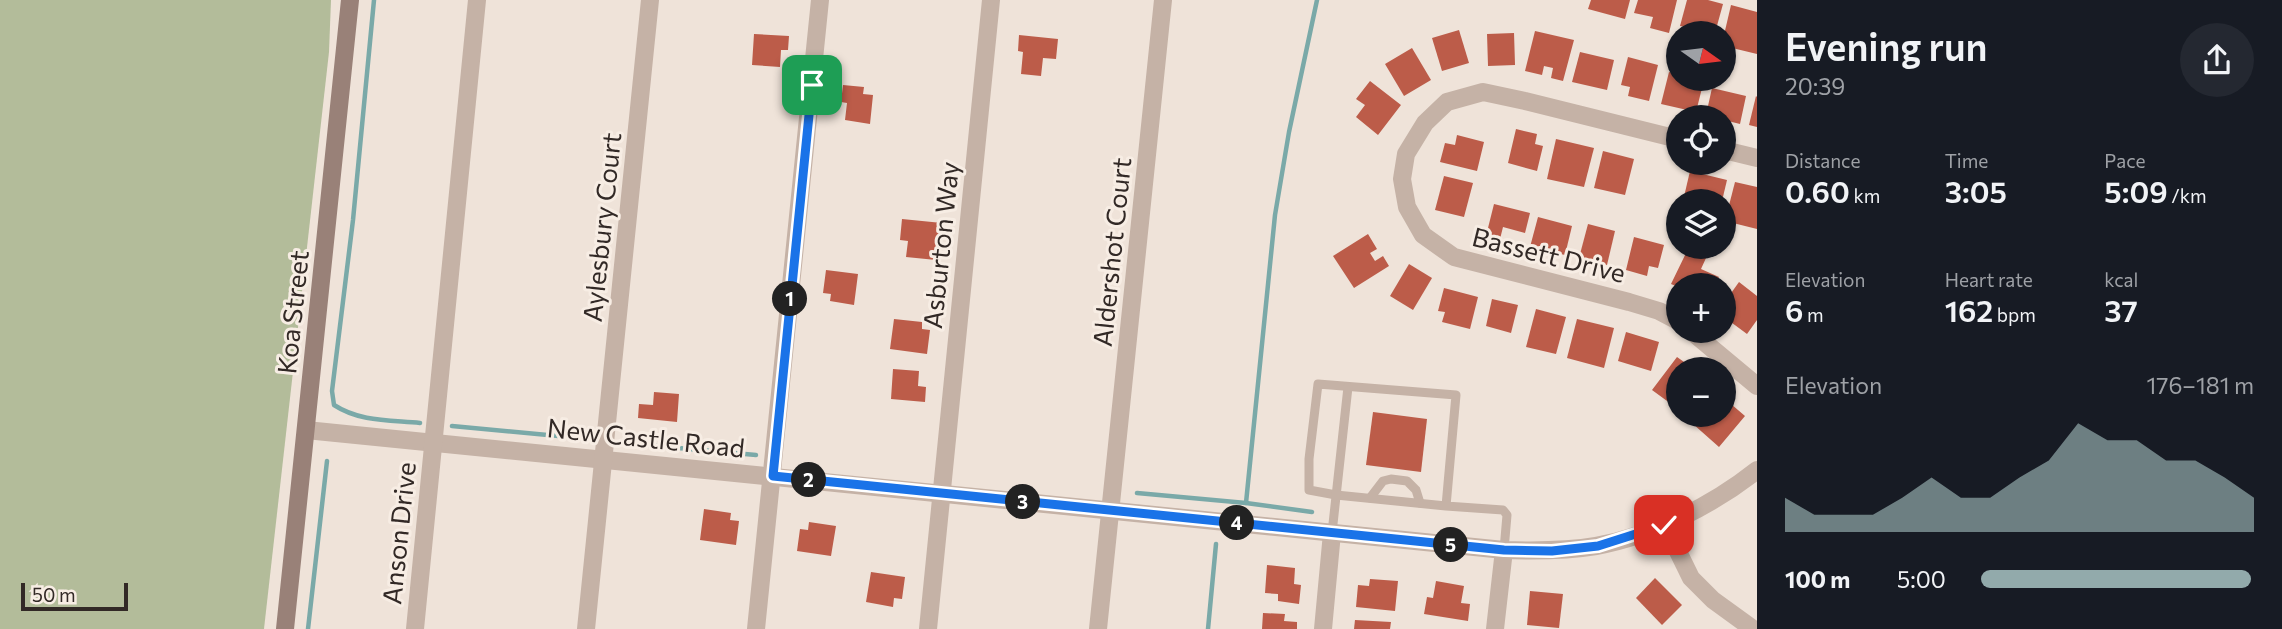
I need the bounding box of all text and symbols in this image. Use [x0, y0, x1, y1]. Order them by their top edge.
north arrow [1666, 21, 1736, 91]
map controls [1666, 21, 1736, 427]
text: Evening run [1785, 22, 1988, 69]
button: share [2180, 23, 2254, 97]
pin [782, 55, 842, 115]
icon: arrive [793, 66, 831, 104]
text: 20:39 [1785, 72, 1845, 100]
button: locate [1666, 105, 1736, 175]
street label: Aylesbury Court [576, 131, 626, 323]
text: Distance [1785, 149, 1861, 172]
text: Time [1945, 149, 1988, 172]
text: Pace [2104, 149, 2146, 172]
street label: Aldershot Court [1086, 156, 1136, 348]
street label: Asburton Way [916, 160, 964, 330]
text: 0.60 [1785, 172, 1850, 209]
text: 3:05 [1945, 172, 2007, 209]
text: 5:09 [2104, 172, 2168, 209]
text: km [1850, 184, 1880, 207]
text: /km [2168, 184, 2207, 207]
button: layers [1666, 189, 1736, 259]
street label: Bassett Drive [1469, 220, 1629, 288]
street label: Koa Street [270, 249, 314, 375]
text: Elevation [1785, 268, 1865, 291]
text: Heart rate [1945, 268, 2033, 291]
text: kcal [2104, 268, 2138, 291]
button: + [1666, 273, 1736, 343]
pin: 1 [772, 282, 808, 316]
text: 1 [785, 287, 794, 310]
text: 6 [1785, 291, 1803, 328]
text: 162 [1945, 291, 1993, 328]
text: 37 [2104, 291, 2138, 328]
text: m [1803, 303, 1824, 326]
text: bpm [1993, 303, 2036, 326]
button: − [1666, 357, 1736, 427]
text: Elevation [1785, 371, 1882, 399]
text: 176–181 m [2146, 371, 2254, 399]
street label: New Castle Road [546, 411, 746, 463]
street label: Anson Drive [375, 460, 421, 606]
pin: 2 [792, 462, 826, 498]
text: 2 [803, 468, 814, 491]
pin: 3 [1006, 484, 1040, 520]
text: 3 [1017, 490, 1028, 513]
pin [1634, 495, 1694, 555]
pin: 4 [1220, 505, 1254, 540]
icon: check [1645, 506, 1683, 544]
text: 4 [1231, 511, 1242, 534]
pin: 5 [1434, 528, 1468, 562]
text: 5 [1445, 533, 1456, 556]
text: 100 m [1785, 565, 1850, 593]
text: 5:00 [1897, 565, 1946, 593]
scale bar [21, 580, 128, 612]
text: 50 m [32, 583, 76, 606]

